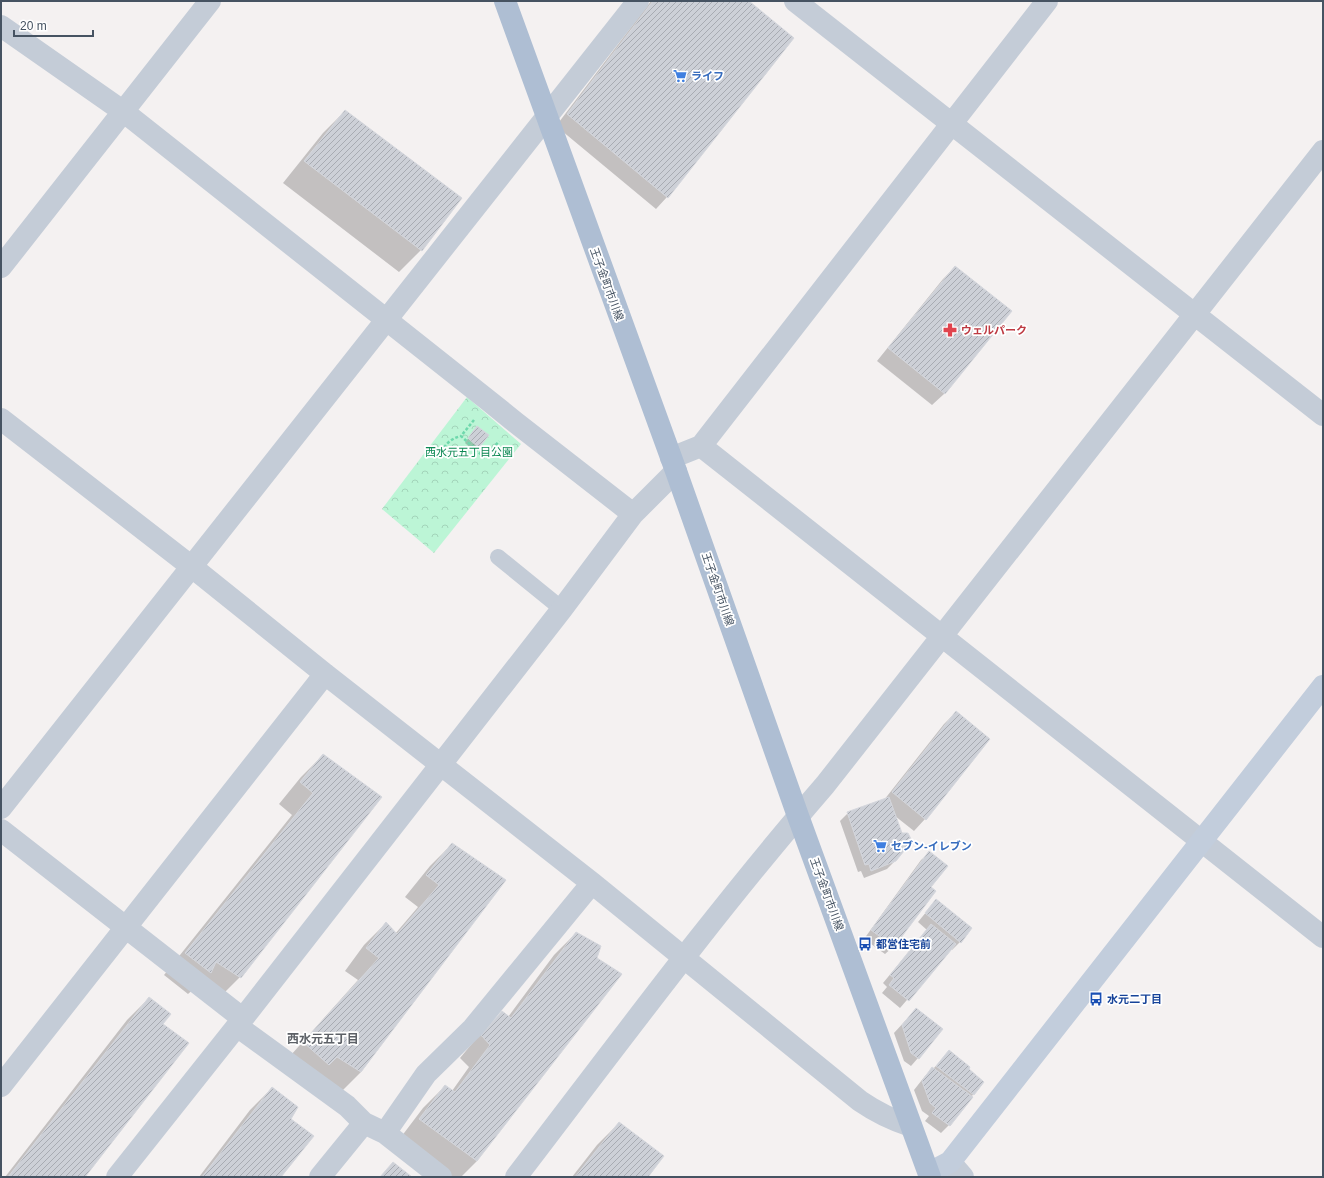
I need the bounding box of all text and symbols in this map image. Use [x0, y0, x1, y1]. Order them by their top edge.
scale bar [14, 12, 93, 38]
text: 20 m [20, 19, 47, 33]
supermarket icon: ライフ [672, 68, 688, 84]
place label: ライフ [691, 70, 724, 82]
street label: 王子金町市川線 [588, 246, 626, 322]
pharmacy icon: ウェルパーク [942, 322, 958, 338]
place label: ウェルパーク [961, 324, 1027, 336]
park label: 西水元五丁目公園 [425, 446, 513, 458]
street label: 王子金町市川線 [700, 551, 736, 627]
supermarket icon: セブン-イレブン [872, 838, 888, 854]
place label: セブン-イレブン [891, 840, 972, 852]
street label: 王子金町市川線 [808, 856, 846, 932]
bus stop icon: 都営住宅前 [857, 936, 873, 952]
place label: 都営住宅前 [876, 938, 931, 950]
bus stop icon: 水元二丁目 [1088, 991, 1104, 1007]
place label: 水元二丁目 [1107, 993, 1162, 1005]
district label: 西水元五丁目 [287, 1032, 359, 1046]

